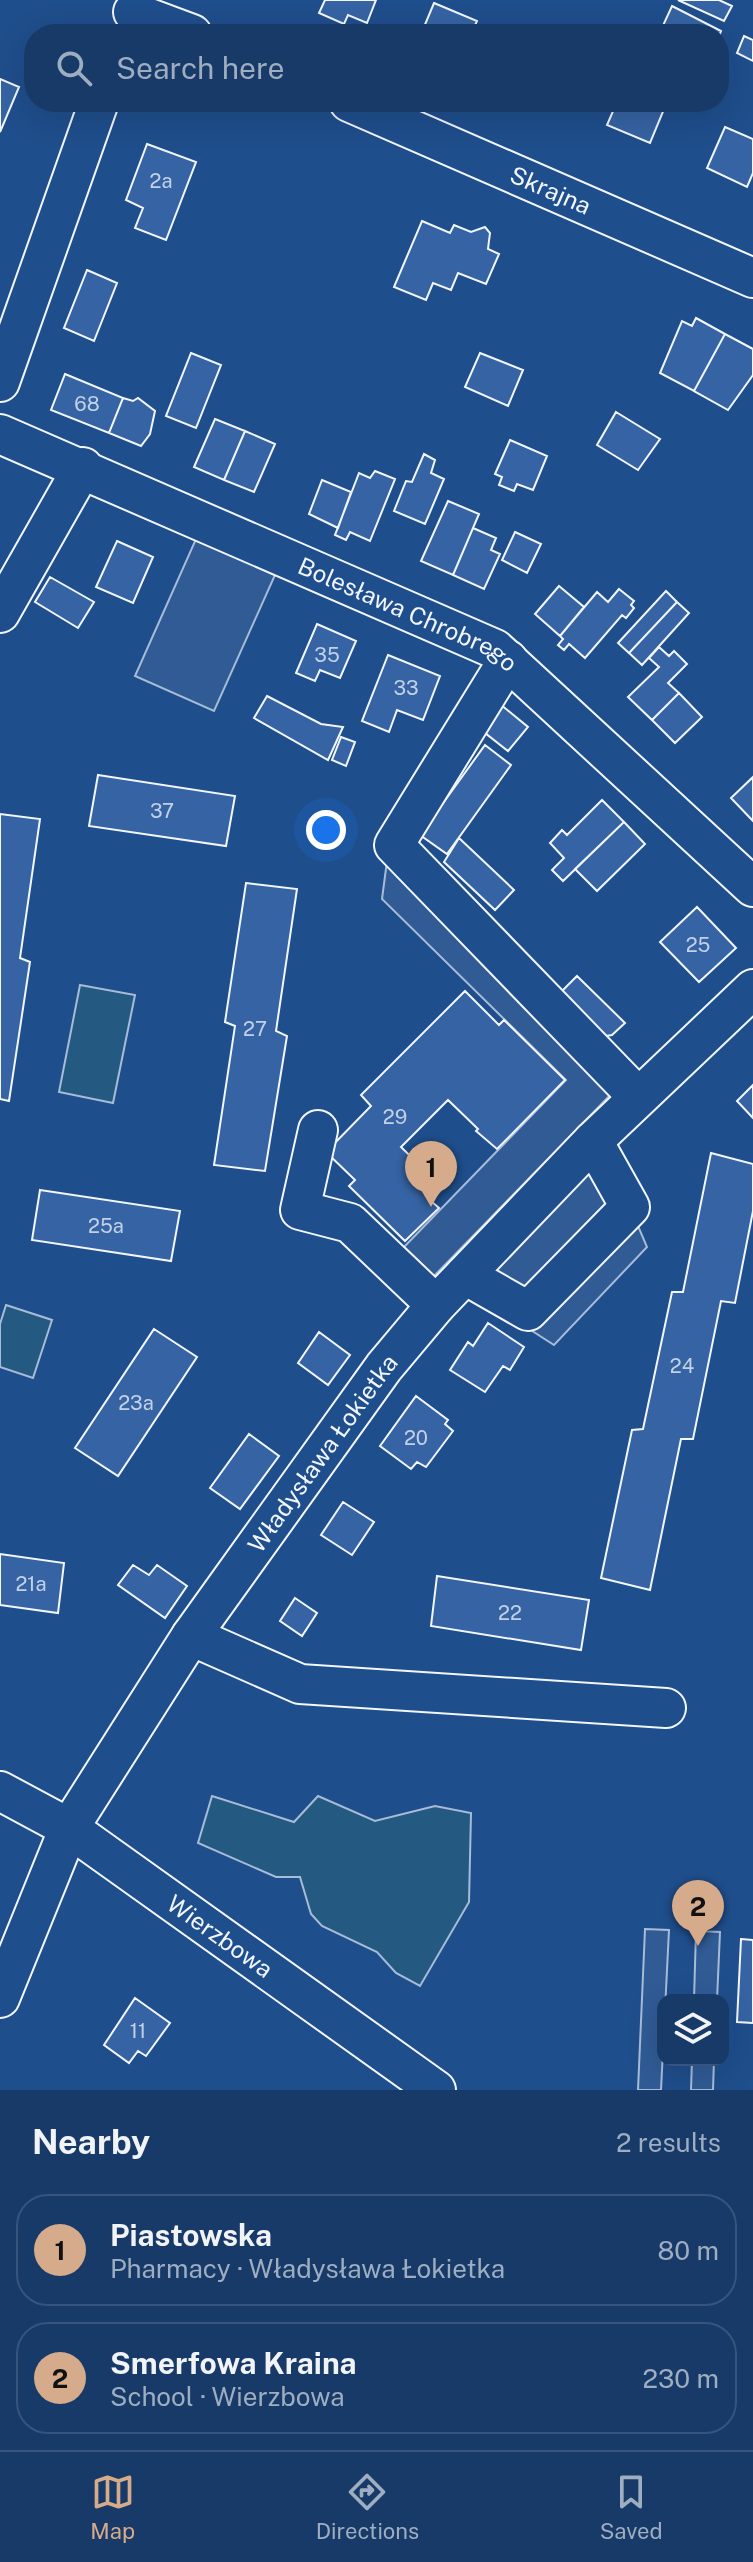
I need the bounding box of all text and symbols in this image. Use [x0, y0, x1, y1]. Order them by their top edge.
search box [24, 24, 729, 112]
icon: search [52, 46, 96, 90]
text: Search here [116, 50, 284, 86]
street label: Skrajna [506, 160, 595, 220]
house number: 2a [150, 169, 172, 193]
house number: 68 [74, 392, 100, 416]
street label: Bolesława Chrobrego [294, 551, 523, 677]
house number: 35 [314, 643, 340, 667]
house number: 33 [393, 676, 419, 700]
house number: 37 [150, 799, 174, 823]
your location [306, 810, 346, 850]
house number: 25 [686, 933, 710, 957]
house number: 27 [243, 1017, 267, 1041]
house number: 29 [383, 1105, 407, 1129]
pin: 1 [405, 1141, 457, 1207]
house number: 25a [88, 1214, 124, 1238]
street label: Władysława Łokietka [242, 1348, 403, 1558]
house number: 24 [670, 1354, 694, 1378]
house number: 23a [118, 1391, 154, 1415]
house number: 20 [404, 1426, 428, 1450]
house number: 21a [15, 1572, 47, 1596]
house number: 22 [498, 1601, 522, 1625]
pin: 2 [672, 1880, 724, 1946]
street label: Wierzbowa [162, 1889, 278, 1983]
map controls [657, 1994, 729, 2066]
button: layers [657, 1994, 729, 2066]
house number: 11 [130, 2019, 146, 2043]
text: Nearby [32, 2122, 150, 2162]
text: 2 results [616, 2127, 721, 2158]
text: Piastowska [110, 2217, 272, 2253]
text: 1 [54, 2235, 66, 2266]
text: 80 m [658, 2235, 719, 2266]
text: Pharmacy · Władysława Łokietka [110, 2253, 505, 2284]
text: Smerfowa Kraina [110, 2345, 357, 2381]
text: 2 [52, 2363, 68, 2394]
text: 230 m [643, 2363, 719, 2394]
text: School · Wierzbowa [110, 2381, 345, 2412]
tab: Map [90, 2470, 135, 2544]
tab: Directions [316, 2470, 419, 2544]
tab: Saved [600, 2470, 663, 2544]

